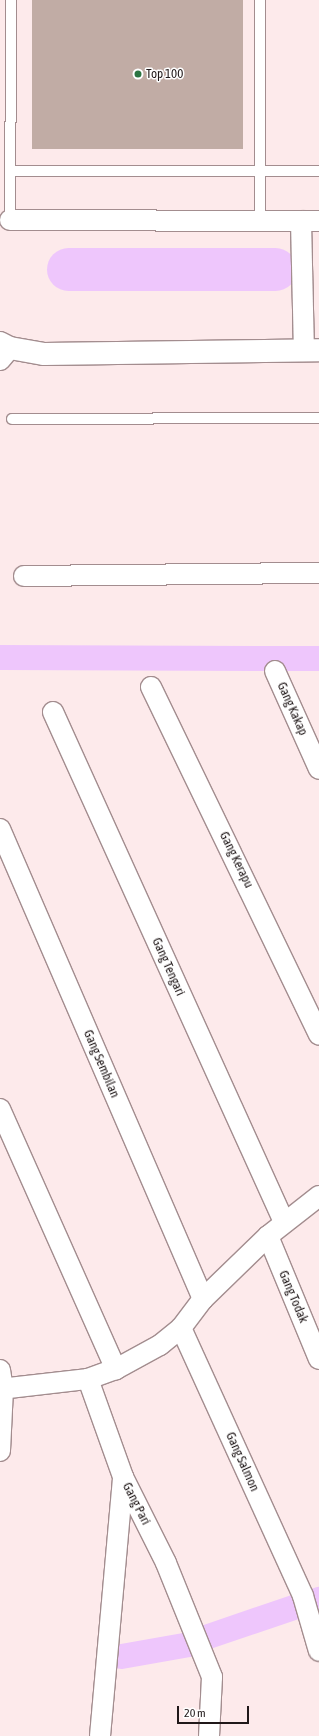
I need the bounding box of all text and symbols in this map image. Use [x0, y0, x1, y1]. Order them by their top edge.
place label: Top 100 [146, 66, 183, 82]
marker: Top 100 [133, 69, 143, 79]
street label: Gang Kakap [273, 680, 311, 738]
street label: Gang Kerapu [216, 829, 256, 891]
street label: Gang Tengari [148, 936, 188, 998]
street label: Gang Sembilan [80, 1028, 122, 1100]
street label: Gang Todak [275, 1268, 311, 1326]
street label: Gang Salmon [222, 1430, 262, 1494]
street label: Gang Pari [119, 1480, 153, 1528]
scale bar [179, 1698, 251, 1724]
text: 20 m [184, 1706, 206, 1720]

